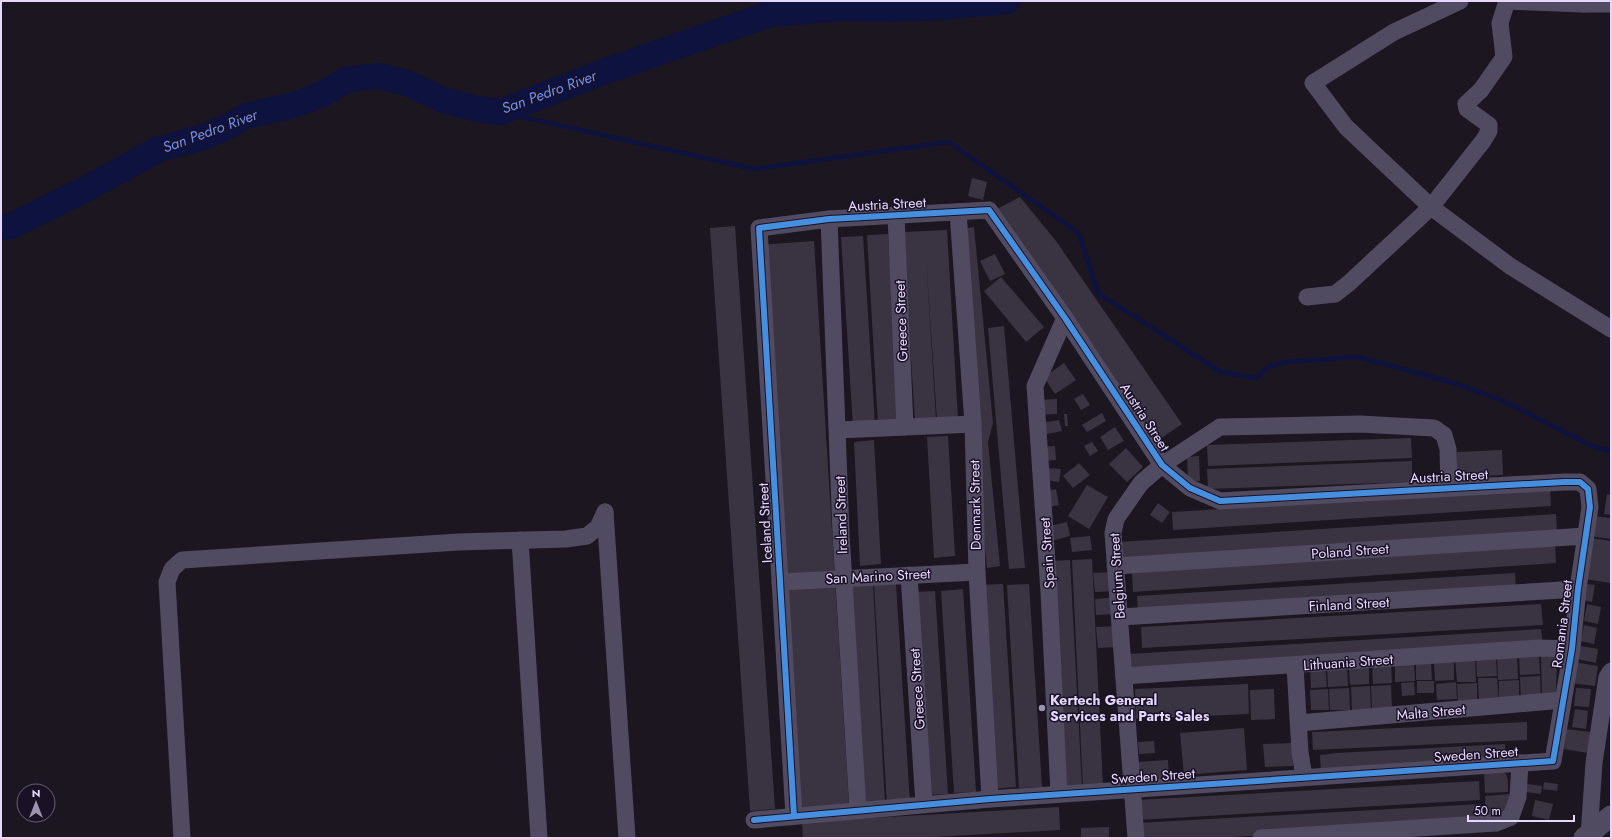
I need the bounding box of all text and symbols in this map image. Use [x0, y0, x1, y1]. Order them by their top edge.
water label: San Pedro River [498, 64, 600, 119]
water label: San Pedro River [159, 103, 261, 158]
street label: Austria Street [847, 192, 927, 216]
street label: Greece Street [890, 279, 912, 362]
street label: Austria Street [1115, 379, 1175, 456]
street label: Denmark Street [964, 459, 986, 550]
street label: Austria Street [1409, 464, 1489, 488]
street label: Ireland Street [830, 475, 852, 554]
street label: Iceland Street [753, 482, 777, 564]
street label: Spain Street [1035, 516, 1059, 589]
street label: Belgium Street [1104, 532, 1130, 619]
street label: Poland Street [1310, 538, 1390, 564]
street label: San Marino Street [825, 563, 932, 589]
street label: Romania Street [1547, 578, 1577, 669]
street label: Finland Street [1308, 592, 1391, 616]
street label: Greece Street [904, 647, 930, 730]
street label: Lithuania Street [1302, 649, 1394, 675]
place label: Kertech General Services and Parts Sales [1050, 690, 1210, 726]
street label: Malta Street [1396, 699, 1467, 725]
marker: Kertech General Services and Parts Sales [1037, 703, 1047, 713]
street label: Sweden Street [1433, 741, 1519, 767]
street label: Sweden Street [1110, 763, 1196, 789]
north arrow [16, 783, 56, 823]
text: N [32, 785, 40, 801]
scale bar [1468, 797, 1574, 823]
text: 50 m [1474, 802, 1501, 820]

